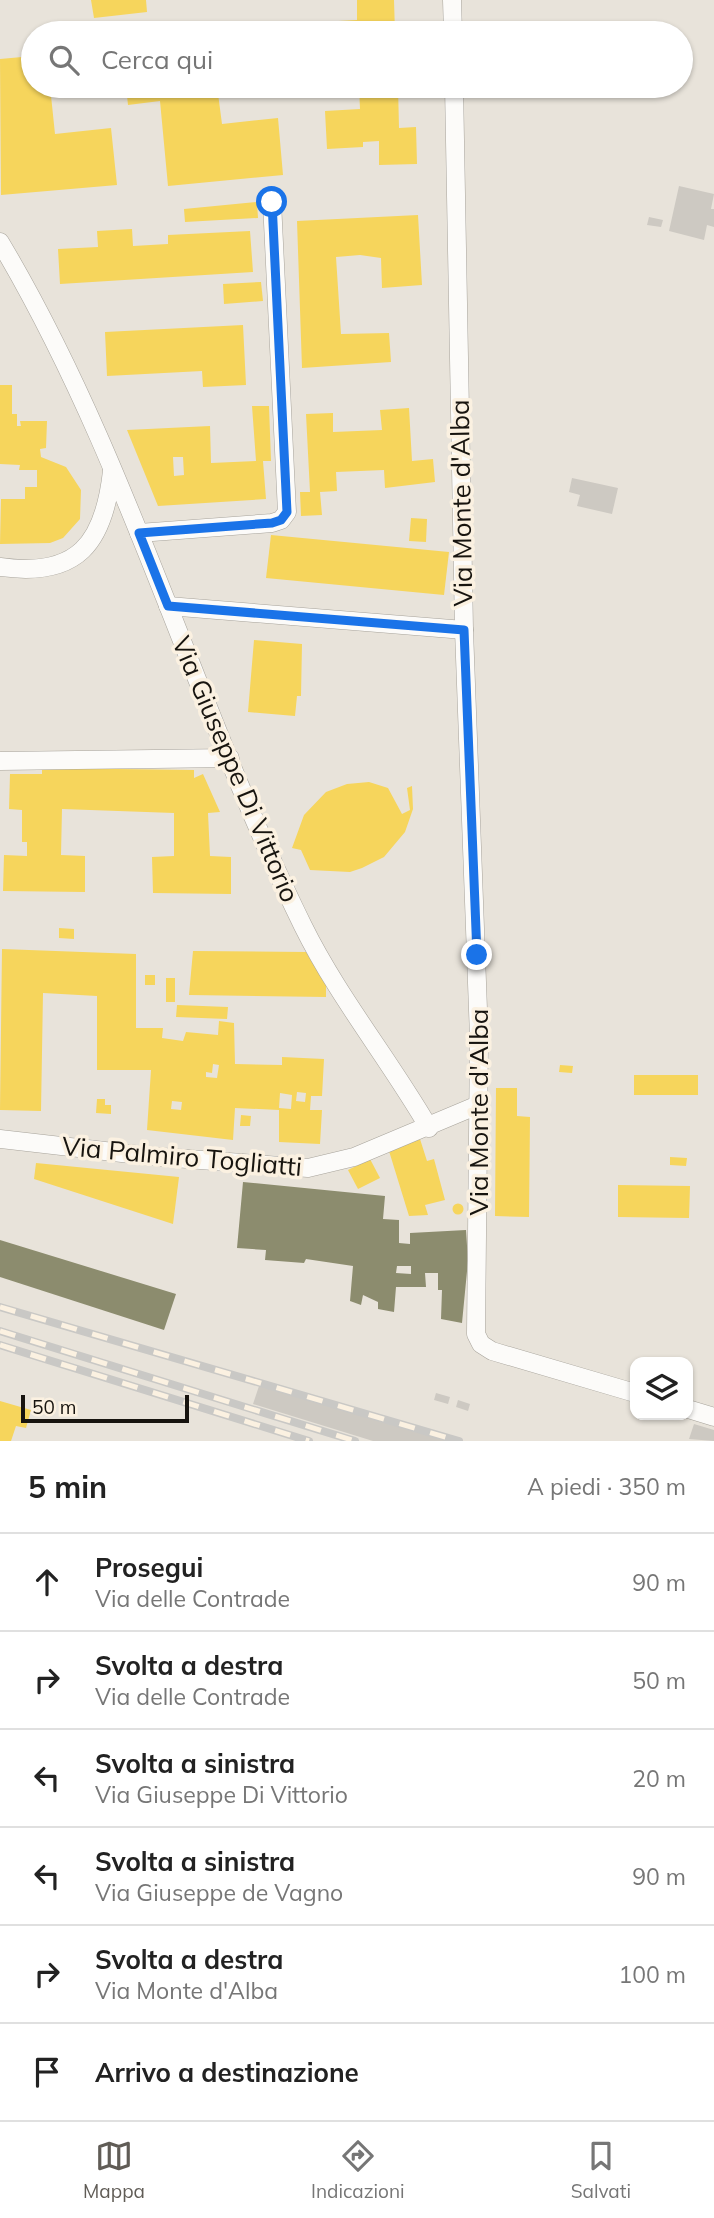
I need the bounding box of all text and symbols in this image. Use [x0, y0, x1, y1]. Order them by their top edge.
search box [21, 21, 693, 98]
icon: search [45, 41, 83, 79]
text: Cerca qui [101, 43, 213, 76]
route start [256, 186, 287, 217]
street label: Via Monte d'Alba [443, 399, 479, 607]
street label: Via Giuseppe Di Vittorio [165, 631, 307, 907]
route end [461, 939, 492, 970]
street label: Via Monte d'Alba [462, 1009, 495, 1215]
street label: Via Palmiro Togliatti [61, 1129, 303, 1183]
map controls [630, 1357, 693, 1420]
button: layers [630, 1357, 693, 1420]
scale bar [21, 1392, 189, 1424]
text: 50 m [32, 1395, 76, 1419]
text: 5 min [28, 1468, 107, 1506]
text: A piedi · 350 m [527, 1472, 686, 1501]
text: Prosegui [95, 1551, 203, 1584]
icon: ahead [28, 1563, 66, 1601]
text: 90 m [632, 1568, 686, 1597]
text: Via delle Contrade [95, 1584, 290, 1613]
text: Svolta a destra [95, 1649, 283, 1682]
icon: right [28, 1661, 66, 1699]
text: 50 m [632, 1666, 686, 1695]
text: Via delle Contrade [95, 1682, 290, 1711]
text: Svolta a sinistra [95, 1747, 295, 1780]
icon: left [28, 1759, 66, 1797]
text: 20 m [632, 1764, 686, 1793]
text: Via Giuseppe Di Vittorio [95, 1780, 348, 1809]
text: Svolta a sinistra [95, 1845, 295, 1878]
icon: left [28, 1857, 66, 1895]
text: 90 m [632, 1862, 686, 1891]
text: Via Giuseppe de Vagno [95, 1878, 343, 1907]
text: Svolta a destra [95, 1943, 283, 1976]
icon: right [28, 1955, 66, 1993]
text: 100 m [618, 1960, 686, 1989]
text: Via Monte d'Alba [95, 1976, 278, 2005]
icon: arrive [28, 2053, 66, 2091]
text: Arrivo a destinazione [95, 2056, 359, 2089]
tab: Mappa [83, 2137, 145, 2203]
tab: Indicazioni [311, 2137, 405, 2203]
tab: Salvati [571, 2137, 631, 2203]

